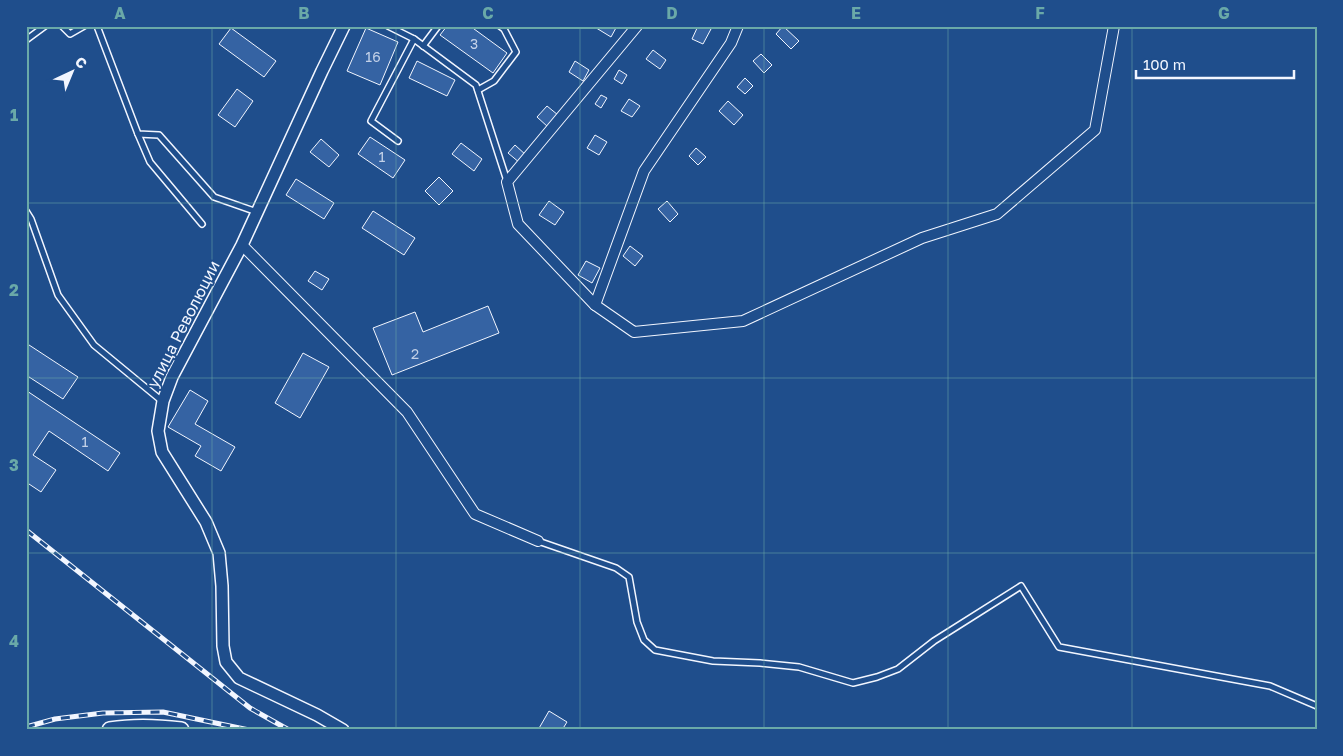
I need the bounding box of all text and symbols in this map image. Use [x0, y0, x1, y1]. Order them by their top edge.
text: A [114, 3, 126, 23]
text: B [298, 3, 310, 23]
text: C [482, 3, 494, 23]
text: D [666, 3, 678, 23]
text: E [851, 3, 861, 23]
text: F [1035, 3, 1045, 23]
text: G [1218, 3, 1230, 23]
house number: 3 [470, 35, 478, 52]
north arrow [48, 48, 98, 98]
house number: 16 [365, 48, 381, 65]
scale bar [1136, 48, 1293, 80]
text: С [72, 53, 91, 72]
text: 100 m [1143, 55, 1186, 73]
text: 1 [10, 105, 18, 125]
house number: 1 [379, 148, 386, 165]
street label: улица Революции [142, 257, 224, 391]
text: 2 [9, 280, 19, 300]
house number: 2 [411, 345, 419, 362]
house number: 1 [82, 433, 89, 450]
text: 3 [9, 455, 19, 475]
text: 4 [9, 631, 19, 651]

